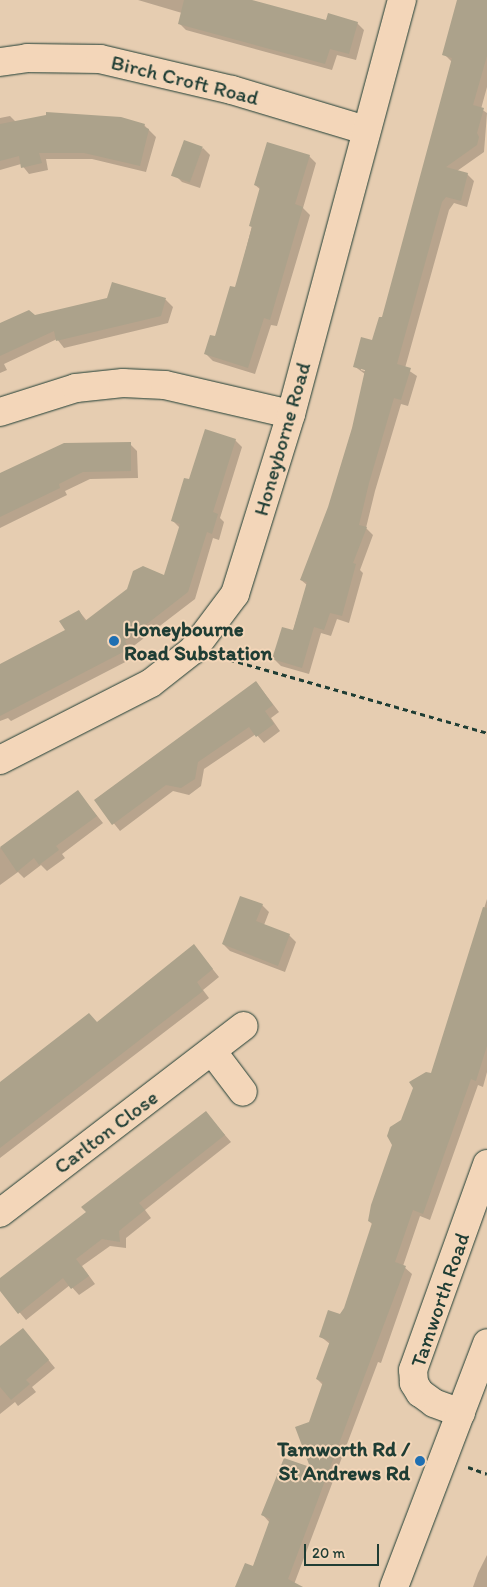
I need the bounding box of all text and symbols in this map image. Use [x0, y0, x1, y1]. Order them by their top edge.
street label: Birch Croft Road [109, 50, 261, 110]
street label: Honeyborne Road [248, 360, 316, 518]
place label: Honeybourne Road Substation [124, 616, 271, 666]
marker: Honeybourne Road Substation [108, 635, 120, 647]
street label: Carlton Close [49, 1085, 163, 1179]
street label: Tamworth Road [405, 1230, 475, 1370]
place label: Tamworth Rd / St Andrews Rd [277, 1436, 410, 1486]
marker: Tamworth Rd / St Andrews Rd [414, 1455, 426, 1467]
scale bar [307, 1534, 382, 1566]
text: 20 m [312, 1544, 345, 1562]

